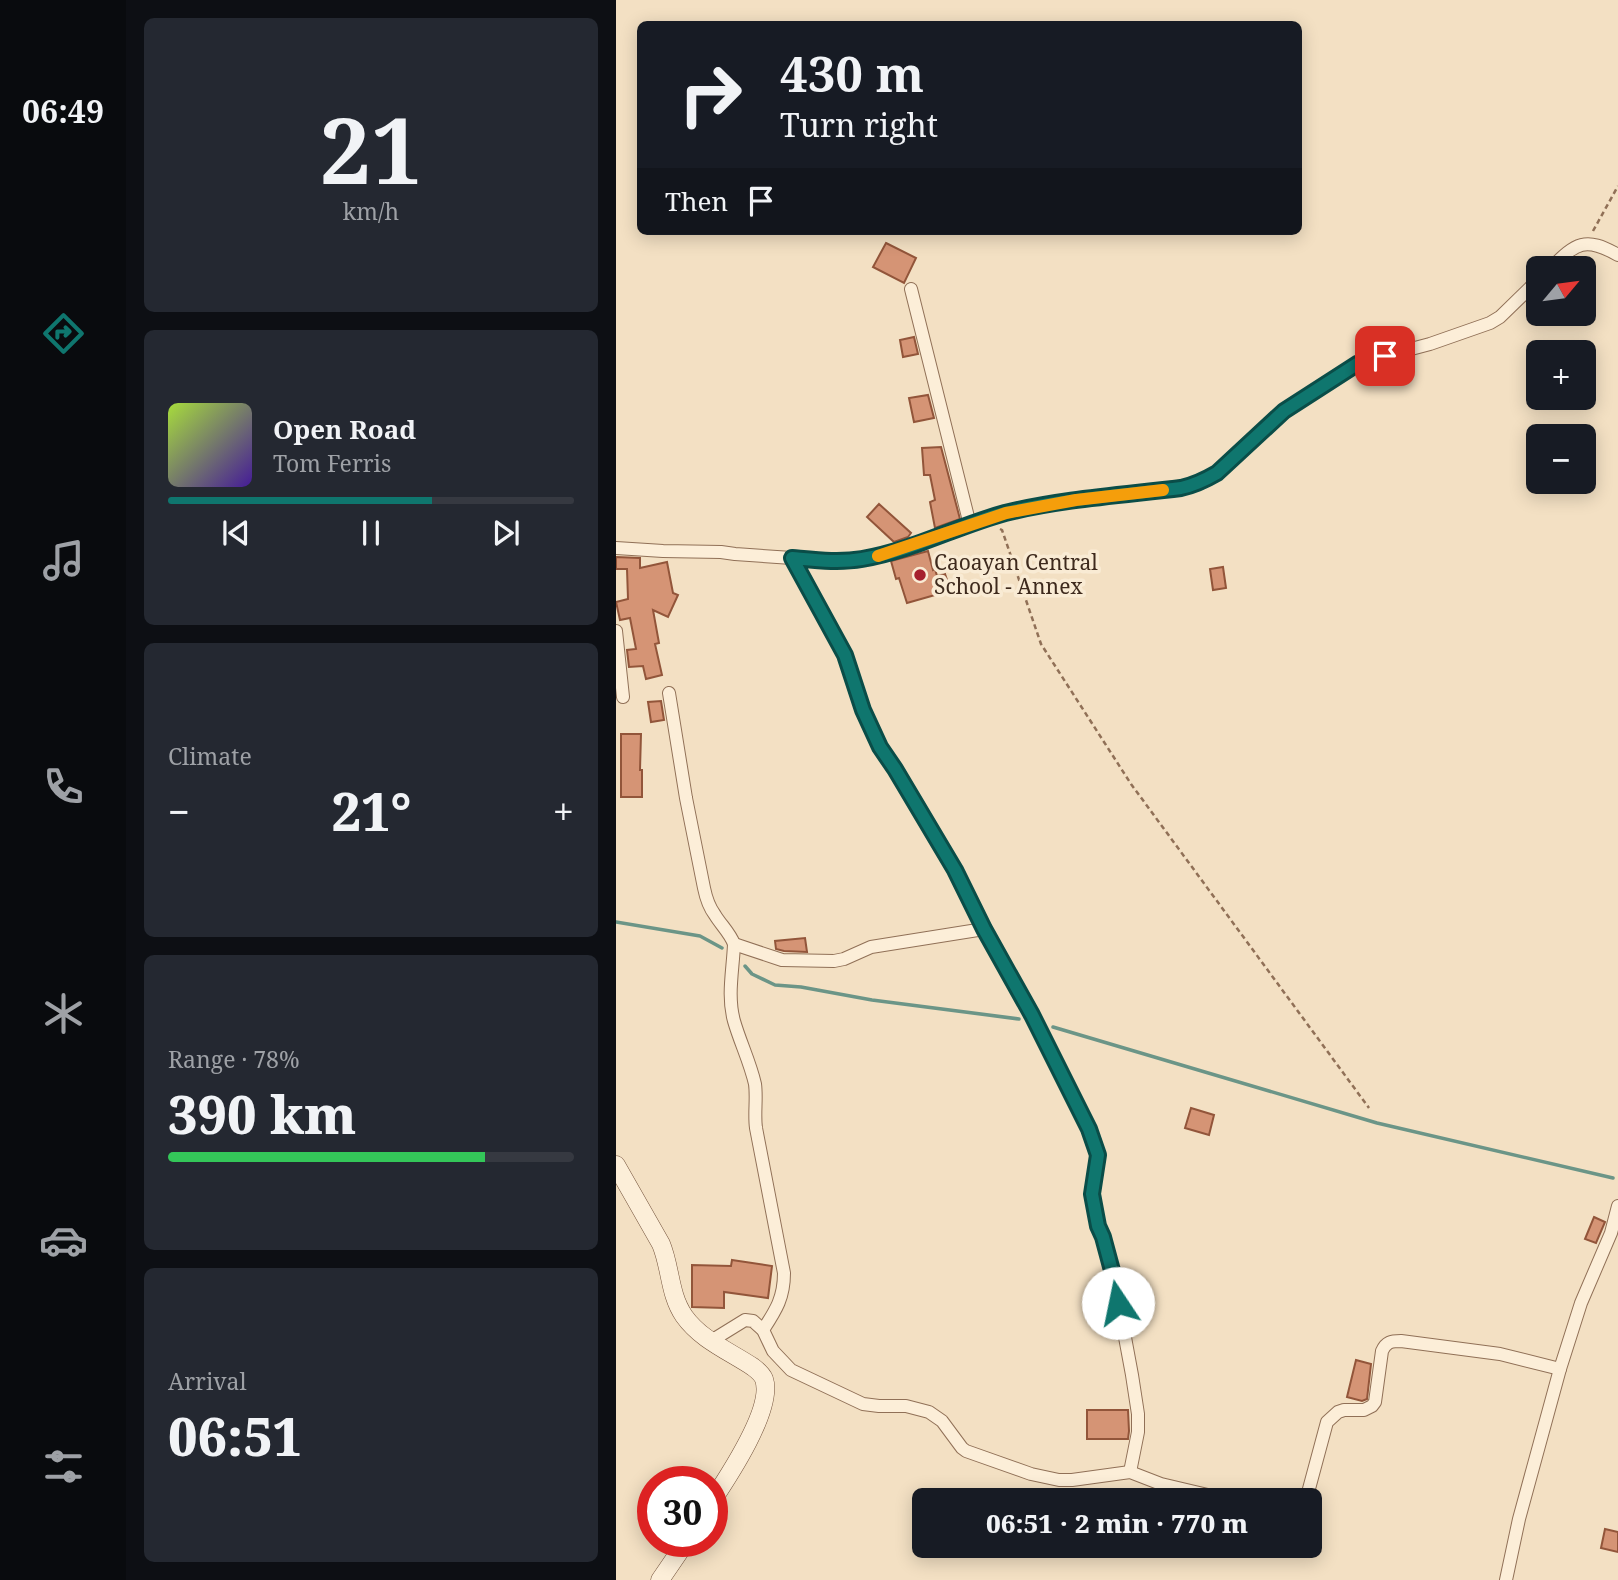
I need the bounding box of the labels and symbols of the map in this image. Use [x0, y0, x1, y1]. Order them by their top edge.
north arrow [1526, 256, 1596, 326]
pin [1355, 326, 1415, 386]
place label: Caoayan Central School - Annex [934, 548, 1098, 600]
marker: Caoayan Central School - Annex [912, 567, 928, 583]
position arrow [1081, 1266, 1155, 1340]
speed limit sign: 30 [637, 1466, 728, 1557]

